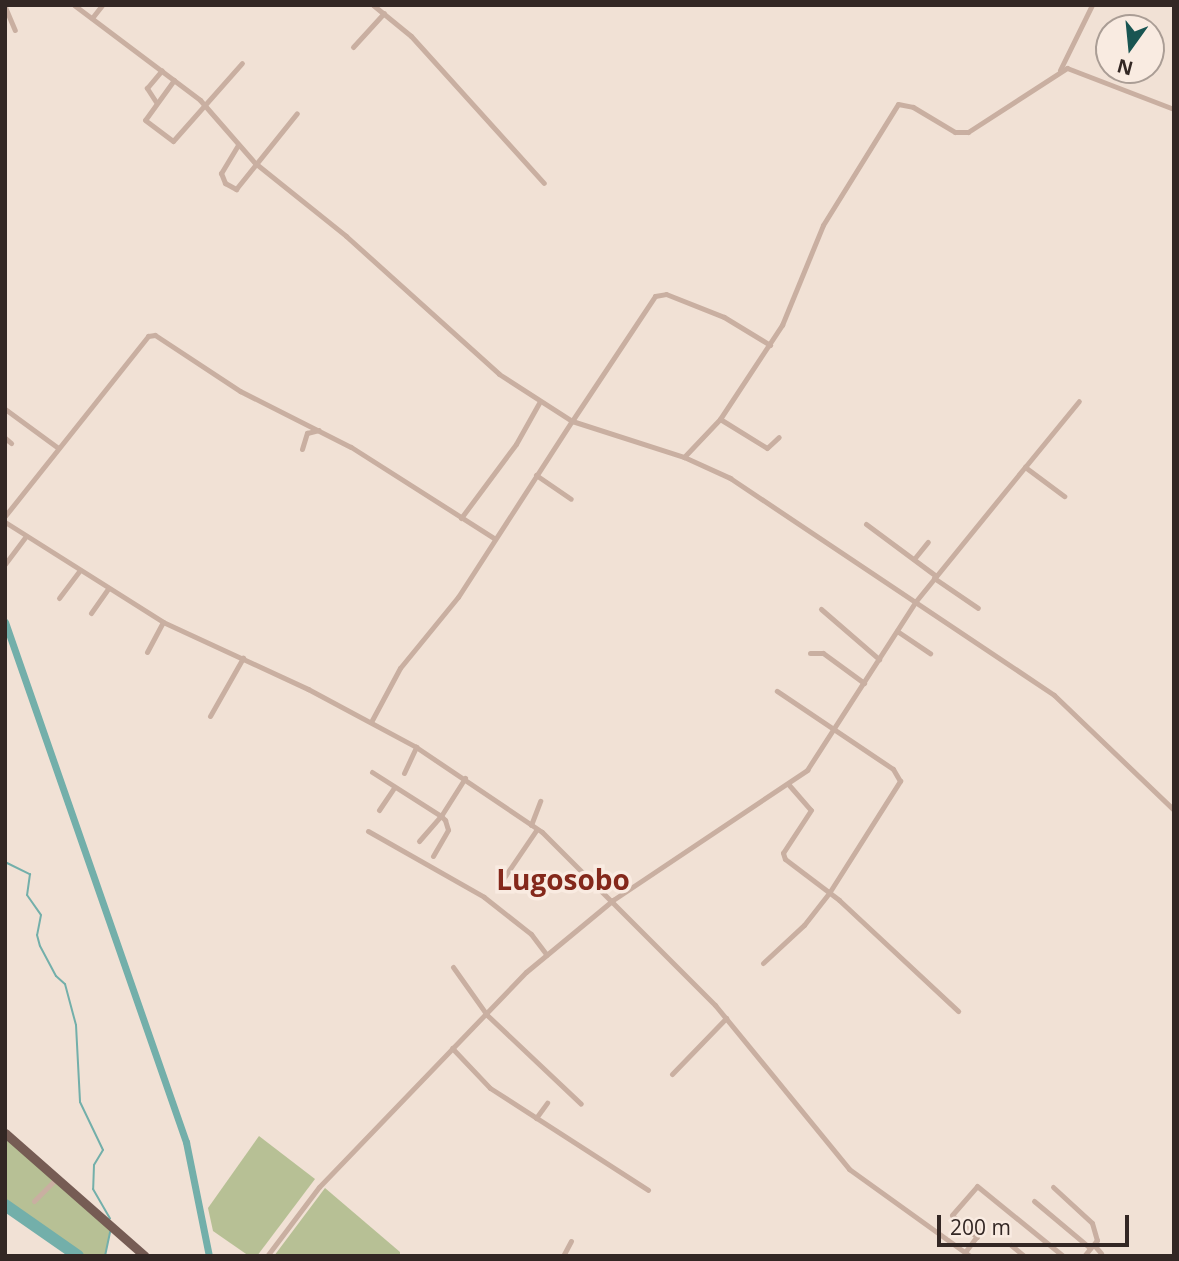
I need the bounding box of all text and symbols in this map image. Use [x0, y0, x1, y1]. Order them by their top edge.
north arrow [1095, 14, 1165, 84]
text: N [1114, 53, 1136, 82]
district label: Lugosobo [496, 862, 630, 896]
scale bar [941, 1202, 1134, 1246]
text: 200 m [950, 1213, 1011, 1241]

